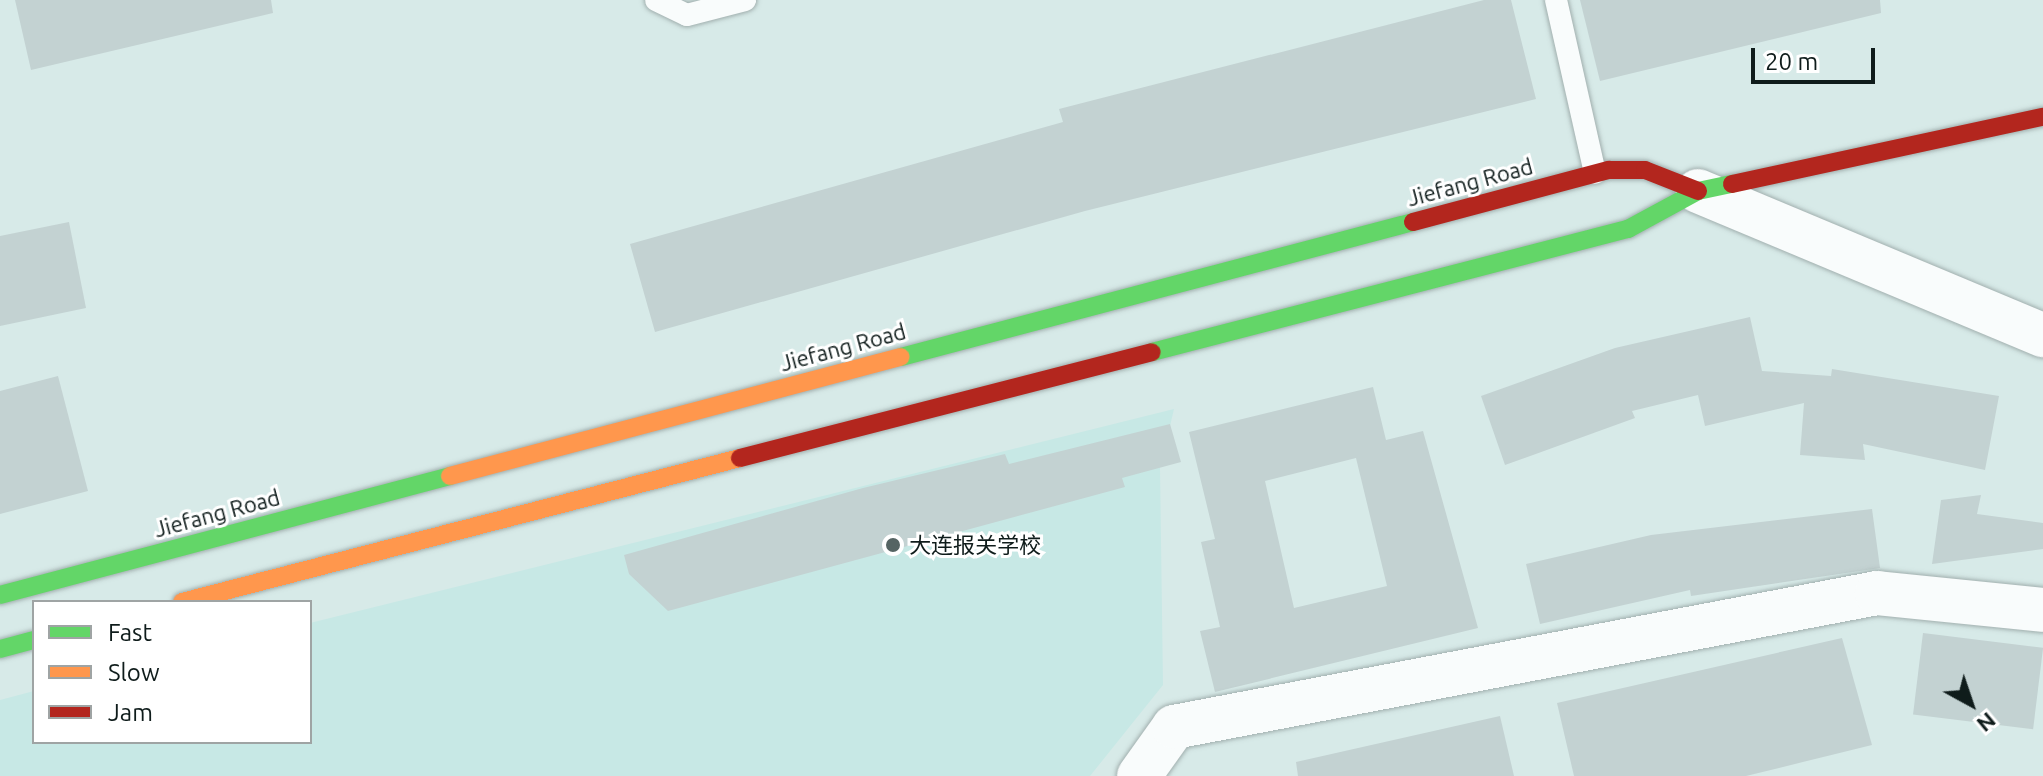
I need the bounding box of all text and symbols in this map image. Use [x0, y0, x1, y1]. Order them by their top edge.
scale bar [1755, 32, 1879, 82]
text: 20 m [1765, 48, 1818, 75]
street label: Jiefang Road [1404, 153, 1536, 211]
street label: Jiefang Road [777, 318, 909, 376]
street label: Jiefang Road [151, 484, 283, 542]
place label: 大连报关学校 [909, 532, 1041, 558]
marker: 大连报关学校 [884, 536, 902, 554]
legend [32, 600, 312, 744]
text: Fast [108, 619, 152, 646]
text: Slow [108, 659, 160, 686]
north arrow [1931, 664, 2011, 744]
text: Jam [108, 699, 153, 726]
text: N [1972, 708, 2001, 738]

